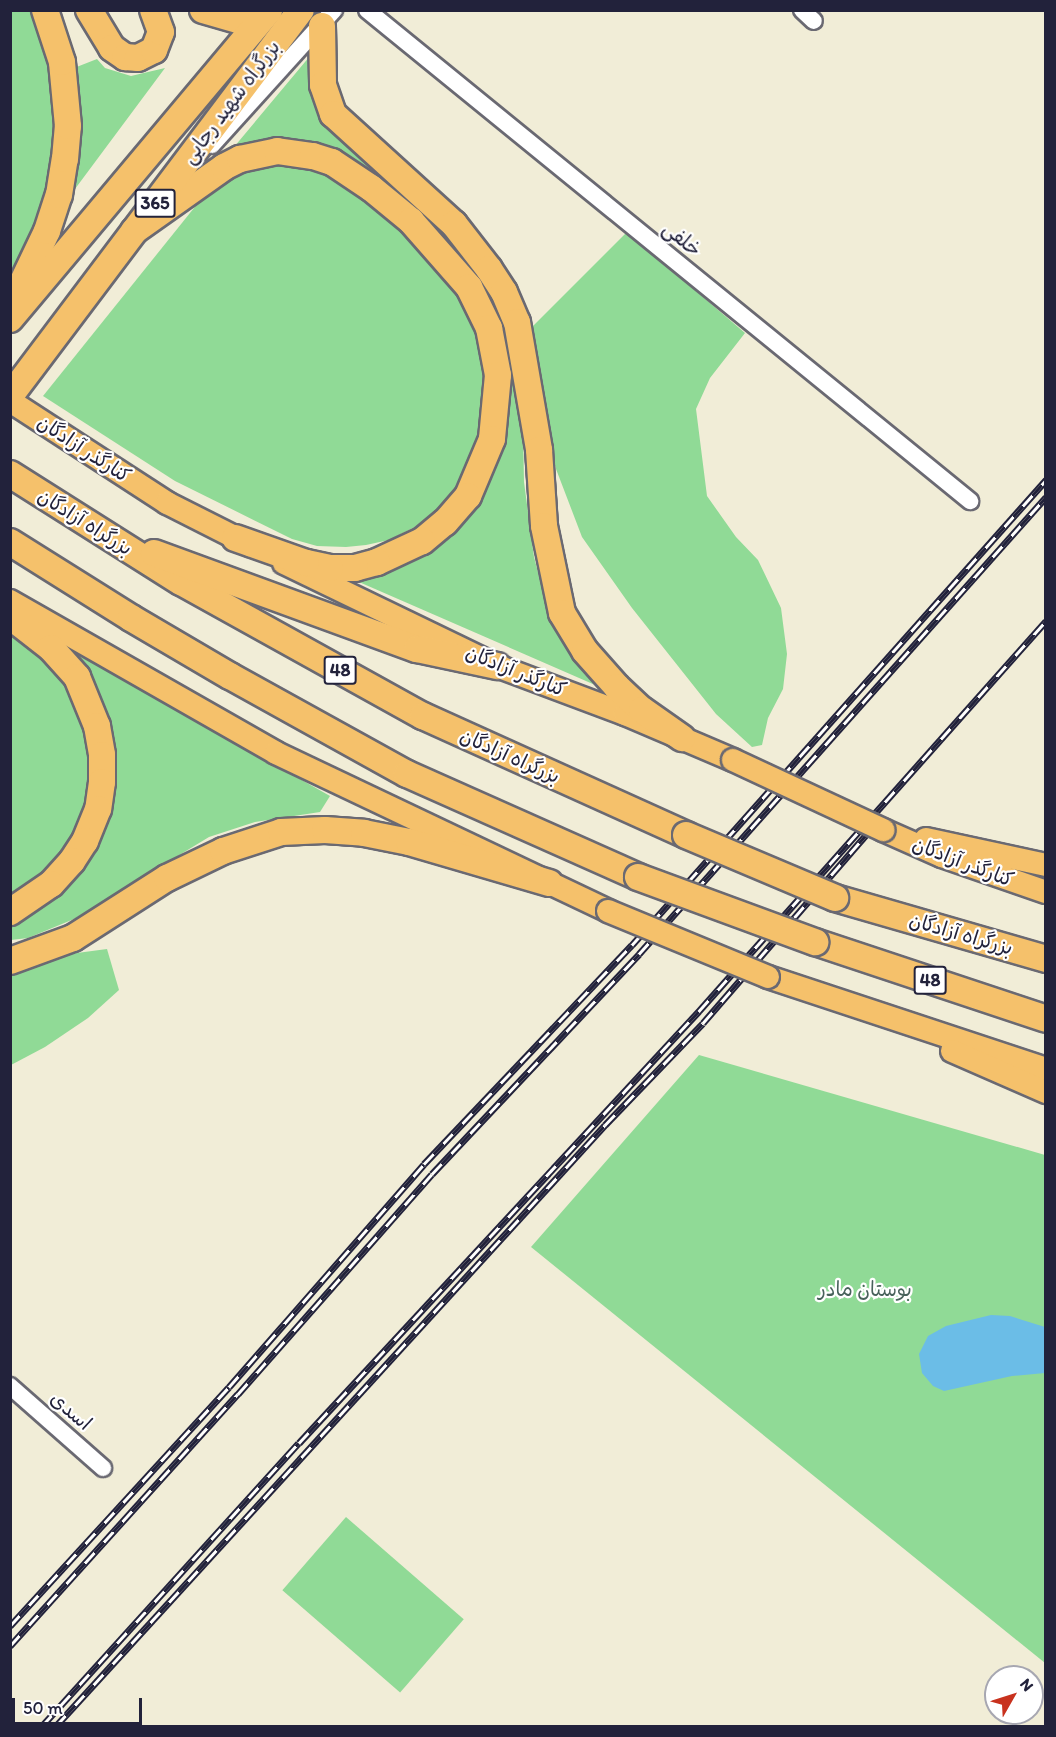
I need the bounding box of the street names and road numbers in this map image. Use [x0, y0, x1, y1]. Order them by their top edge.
street label: بزرگراه شهید رجایی [177, 35, 285, 169]
road number: 365 [134, 188, 176, 218]
street label: خلفی [658, 216, 706, 262]
street label: کنارگذر آزادگان [33, 410, 135, 488]
street label: بزرگراه آزادگان [33, 484, 137, 560]
street label: کنارگذر آزادگان [462, 640, 570, 702]
road number: 48 [324, 655, 356, 685]
street label: بزرگراه آزادگان [456, 723, 564, 789]
street label: کنارگذر آزادگان [909, 832, 1017, 892]
street label: بزرگراه آزادگان [906, 908, 1016, 960]
road number: 48 [914, 965, 946, 995]
street label: اسدی [46, 1387, 96, 1435]

